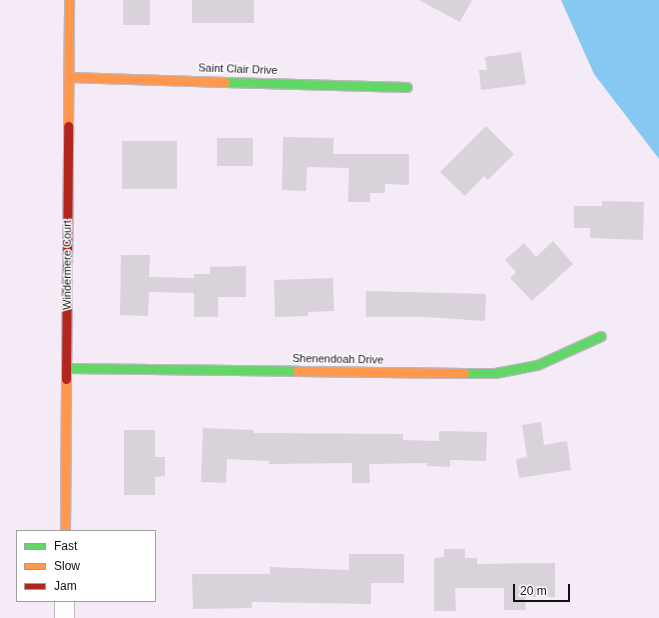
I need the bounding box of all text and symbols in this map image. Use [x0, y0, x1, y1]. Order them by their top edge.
street label: Saint Clair Drive [198, 61, 278, 77]
street label: Windermere Court [60, 220, 74, 310]
street label: Shenendoah Drive [292, 352, 384, 366]
legend [16, 530, 156, 602]
text: Fast [54, 539, 77, 553]
text: Slow [54, 559, 80, 573]
scale bar [515, 576, 572, 602]
text: Jam [54, 579, 77, 593]
text: 20 m [520, 584, 547, 598]

